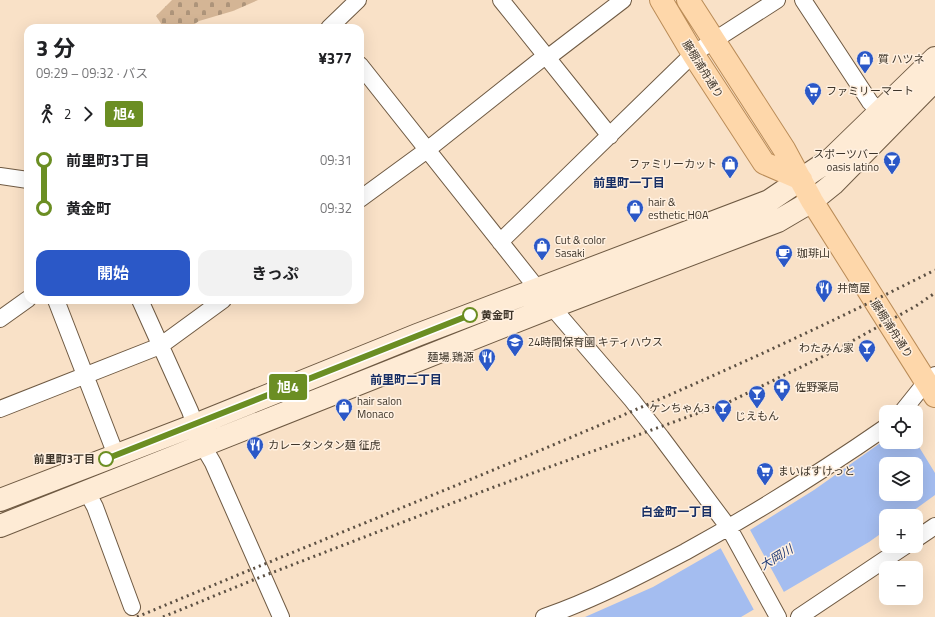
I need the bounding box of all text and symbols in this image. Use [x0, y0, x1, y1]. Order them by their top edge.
text: 3 分 [36, 31, 75, 65]
street label: 藤棚浦舟通り [679, 37, 727, 101]
text: ¥377 [318, 47, 352, 70]
shop icon: 質 ハツネ [855, 49, 875, 74]
place label: 質 ハツネ [878, 51, 924, 67]
text: 09:29 – 09:32 · バス [36, 63, 148, 83]
supermarket icon: ファミリーマート [803, 81, 823, 106]
place label: ファミリーマート [826, 83, 914, 99]
icon: walk [36, 103, 58, 125]
icon: forward [77, 103, 99, 125]
text: 旭4 [113, 103, 135, 124]
text: 2 [64, 104, 71, 124]
place label: スポーツバー oasis latino [813, 146, 879, 175]
text: 前里町3丁目 [66, 149, 149, 172]
text: 09:31 [320, 150, 352, 170]
bar icon: スポーツバー oasis latino [882, 150, 902, 175]
shop icon: ファミリーカット [720, 154, 740, 179]
place label: ファミリーカット [629, 156, 717, 172]
district label: 前里町一丁目 [593, 173, 665, 192]
place label: hair & esthetic HOA [648, 194, 709, 223]
text: 黄金町 [66, 197, 111, 220]
text: 09:32 [320, 198, 352, 218]
shop icon: hair & esthetic HOA [625, 198, 645, 223]
place label: Cut & color Sasaki [555, 232, 606, 261]
shop icon: Cut & color Sasaki [532, 236, 552, 261]
cafe icon: 珈琲山 [774, 243, 794, 268]
place label: 珈琲山 [797, 245, 830, 261]
button: 開始 [36, 250, 190, 296]
button: きっぷ [198, 250, 352, 296]
restaurant icon: 井筒屋 [814, 278, 834, 303]
place label: 井筒屋 [837, 280, 870, 296]
street label: 藤棚浦舟通り [867, 297, 917, 361]
marker: 黄金町 [462, 307, 478, 323]
place label: 黄金町 [481, 307, 514, 323]
school or university icon: 24時間保育園 キティハウス [505, 332, 525, 357]
place label: 24時間保育園 キティハウス [528, 334, 663, 350]
bar icon: わたみん家 [857, 338, 877, 363]
place label: わたみん家 [799, 340, 854, 356]
restaurant icon: 麺場 鶏源 [477, 347, 497, 372]
place label: 麺場 鶏源 [428, 349, 474, 365]
district label: 前里町二丁目 [370, 370, 442, 389]
line badge: 旭4 [270, 374, 306, 400]
text: 旭4 [277, 376, 299, 397]
pharmacy icon: 佐野薬局 [772, 377, 792, 402]
place label: 佐野薬局 [795, 379, 839, 395]
bar icon: じえもん [747, 384, 767, 409]
place label: hair salon Monaco [357, 393, 402, 422]
shop icon: hair salon Monaco [334, 397, 354, 422]
bar icon: ケンちゃん3 [713, 398, 733, 423]
place label: ケンちゃん3 [649, 400, 710, 416]
map controls [879, 405, 923, 605]
button: locate [879, 405, 923, 449]
place label: じえもん [735, 408, 779, 424]
restaurant icon: カレータンタン麺 征虎 [245, 435, 265, 460]
place label: カレータンタン麺 征虎 [268, 437, 380, 453]
place label: 前里町3丁目 [34, 451, 95, 467]
marker: 前里町3丁目 [98, 451, 114, 467]
button: layers [879, 457, 923, 501]
supermarket icon: まいばすけっと [755, 461, 775, 486]
place label: まいばすけっと [778, 463, 855, 479]
district label: 白金町一丁目 [641, 502, 713, 521]
button: + [879, 509, 923, 553]
water label: 大岡川 [756, 539, 798, 574]
button: − [879, 561, 923, 605]

